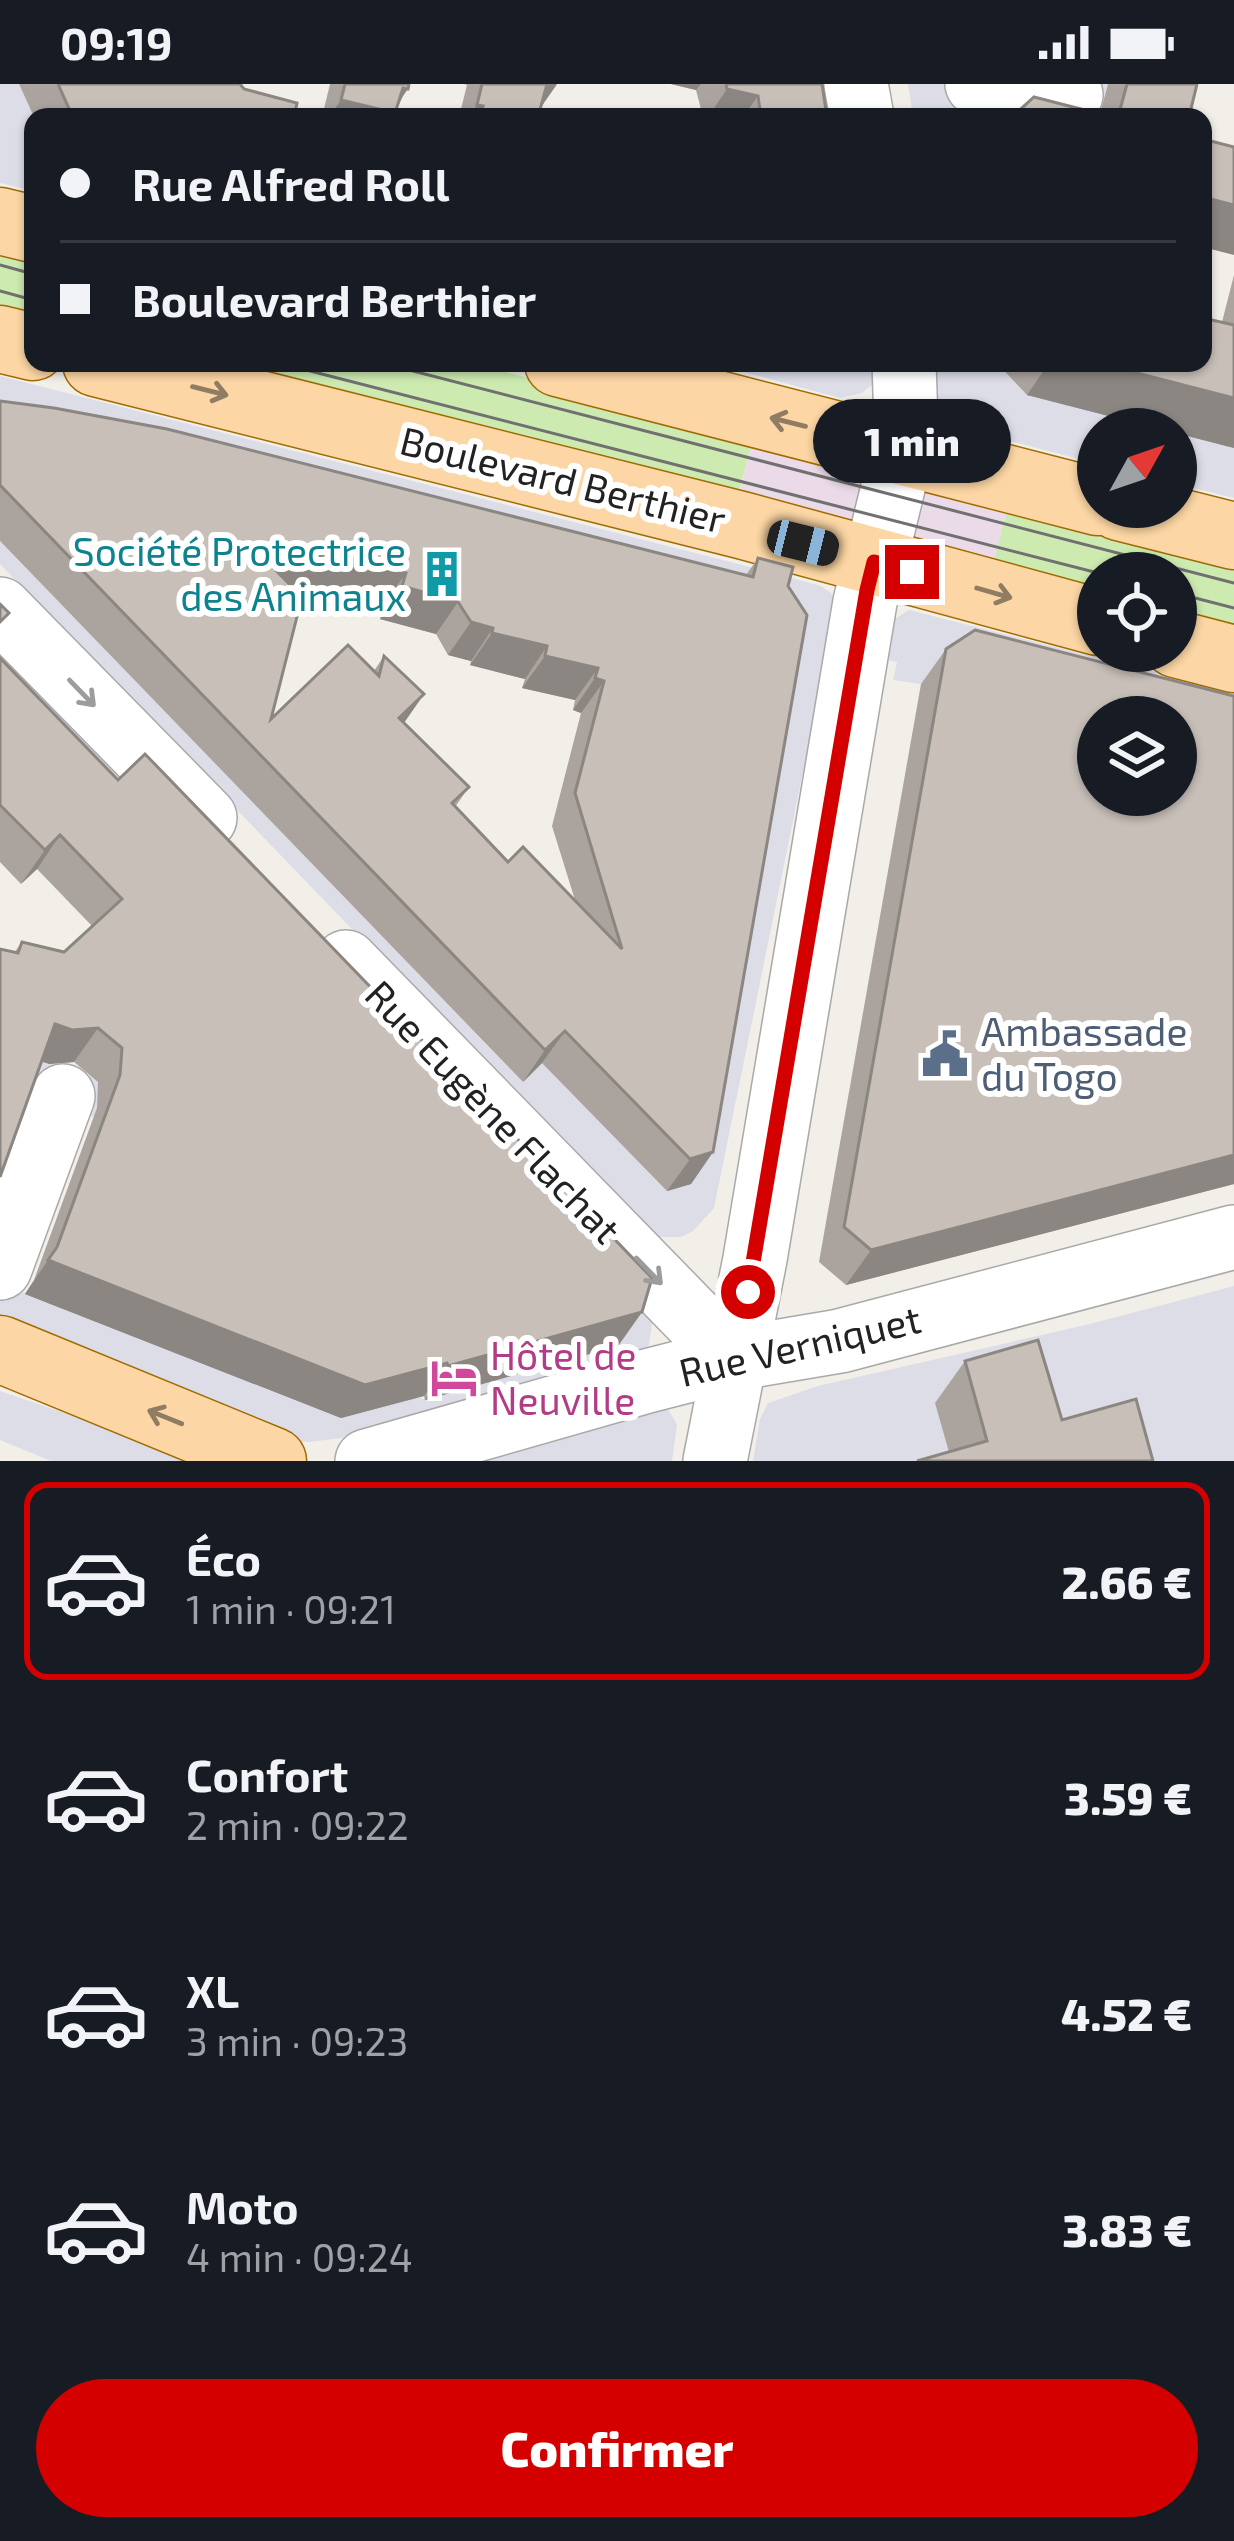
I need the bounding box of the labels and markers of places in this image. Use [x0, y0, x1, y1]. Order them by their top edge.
place label: Société Protectrice des Animaux [73, 527, 406, 619]
building icon: Société Protectrice des Animaux [417, 549, 467, 599]
place label: Ambassade du Togo [981, 1007, 1187, 1099]
public building icon: Ambassade du Togo [920, 1029, 970, 1079]
place label: Hôtel de Neuville [490, 1331, 637, 1423]
hotel icon: Hôtel de Neuville [429, 1353, 479, 1403]

